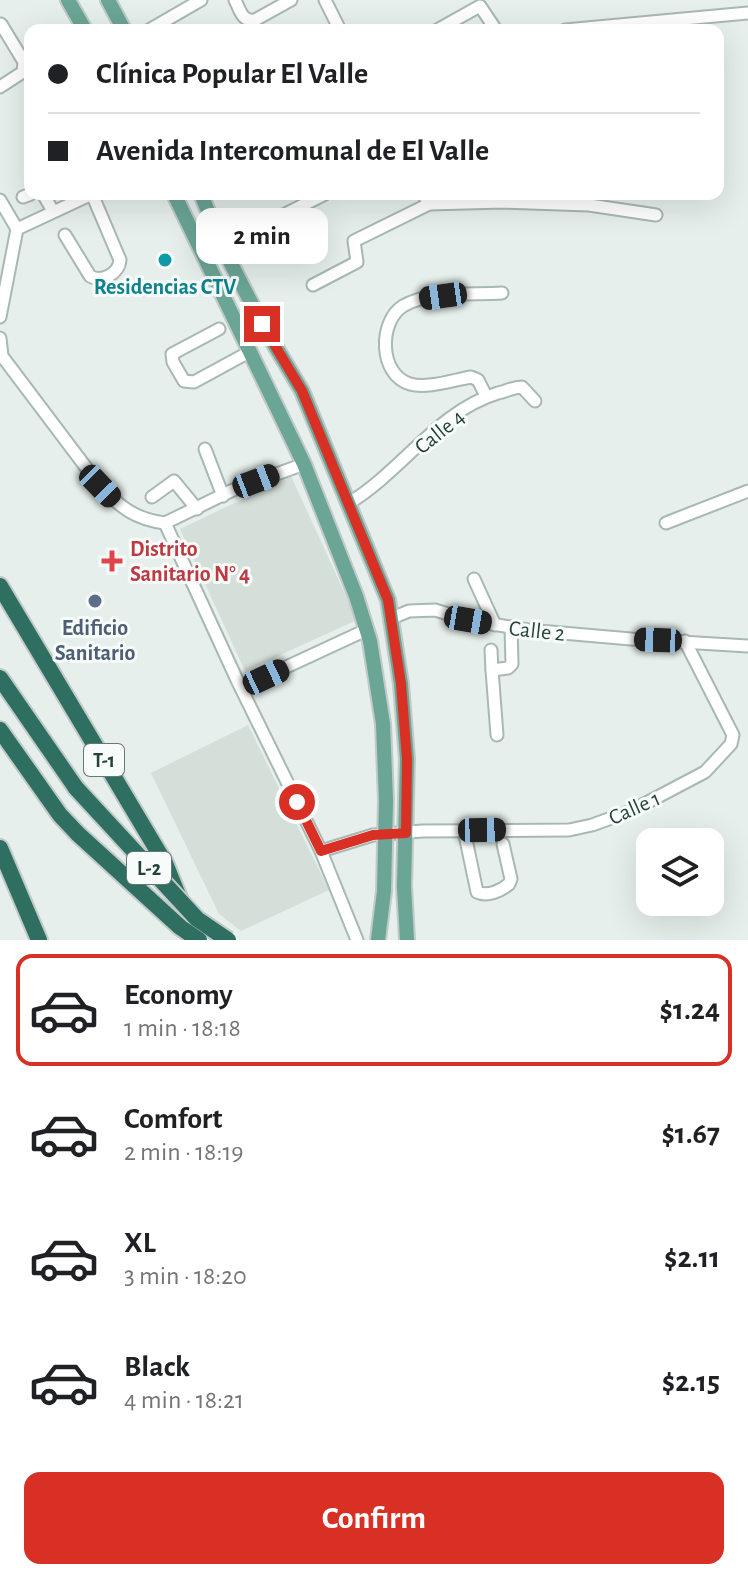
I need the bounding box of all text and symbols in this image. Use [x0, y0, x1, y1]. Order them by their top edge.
text: Clínica Popular El Valle [96, 59, 368, 89]
text: Avenida Intercomunal de El Valle [96, 136, 489, 166]
callout: 2 min [196, 208, 328, 264]
text: 2 min [233, 223, 291, 249]
marker: Residencias CTV [156, 251, 174, 269]
place label: Residencias CTV [94, 276, 236, 298]
car [418, 281, 468, 311]
route end [244, 306, 280, 342]
street label: Calle 4 [411, 405, 469, 458]
car [75, 460, 125, 512]
car [229, 461, 283, 501]
place label: Distrito Sanitario N° 4 [130, 538, 250, 585]
marker: Distrito Sanitario N° 4 [101, 550, 123, 572]
marker: Edificio Sanitario [86, 592, 104, 610]
car [442, 604, 494, 636]
place label: Edificio Sanitario [55, 617, 135, 664]
street label: Calle 2 [508, 617, 566, 645]
car [634, 627, 682, 653]
car [239, 656, 293, 698]
road number: T-1 [84, 744, 124, 776]
route start [279, 784, 315, 820]
street label: Calle 1 [605, 787, 663, 829]
car [458, 818, 506, 842]
map controls [636, 828, 724, 916]
button: layers [636, 828, 724, 916]
road number: L-2 [127, 852, 171, 884]
icon: car [28, 974, 100, 1046]
text: Economy [124, 980, 233, 1010]
text: $1.24 [660, 995, 720, 1025]
text: 1 min · 18:18 [124, 1015, 241, 1041]
icon: car [28, 1098, 100, 1170]
text: Comfort [124, 1104, 223, 1134]
text: $1.67 [661, 1119, 720, 1149]
text: 2 min · 18:19 [124, 1139, 244, 1165]
icon: car [28, 1222, 100, 1294]
text: XL [124, 1228, 156, 1258]
text: $2.11 [664, 1243, 720, 1273]
text: 3 min · 18:20 [124, 1263, 247, 1289]
icon: car [28, 1346, 100, 1418]
text: Black [124, 1352, 190, 1382]
text: $2.15 [662, 1367, 720, 1397]
text: 4 min · 18:21 [124, 1387, 244, 1413]
button: Confirm [24, 1472, 724, 1564]

